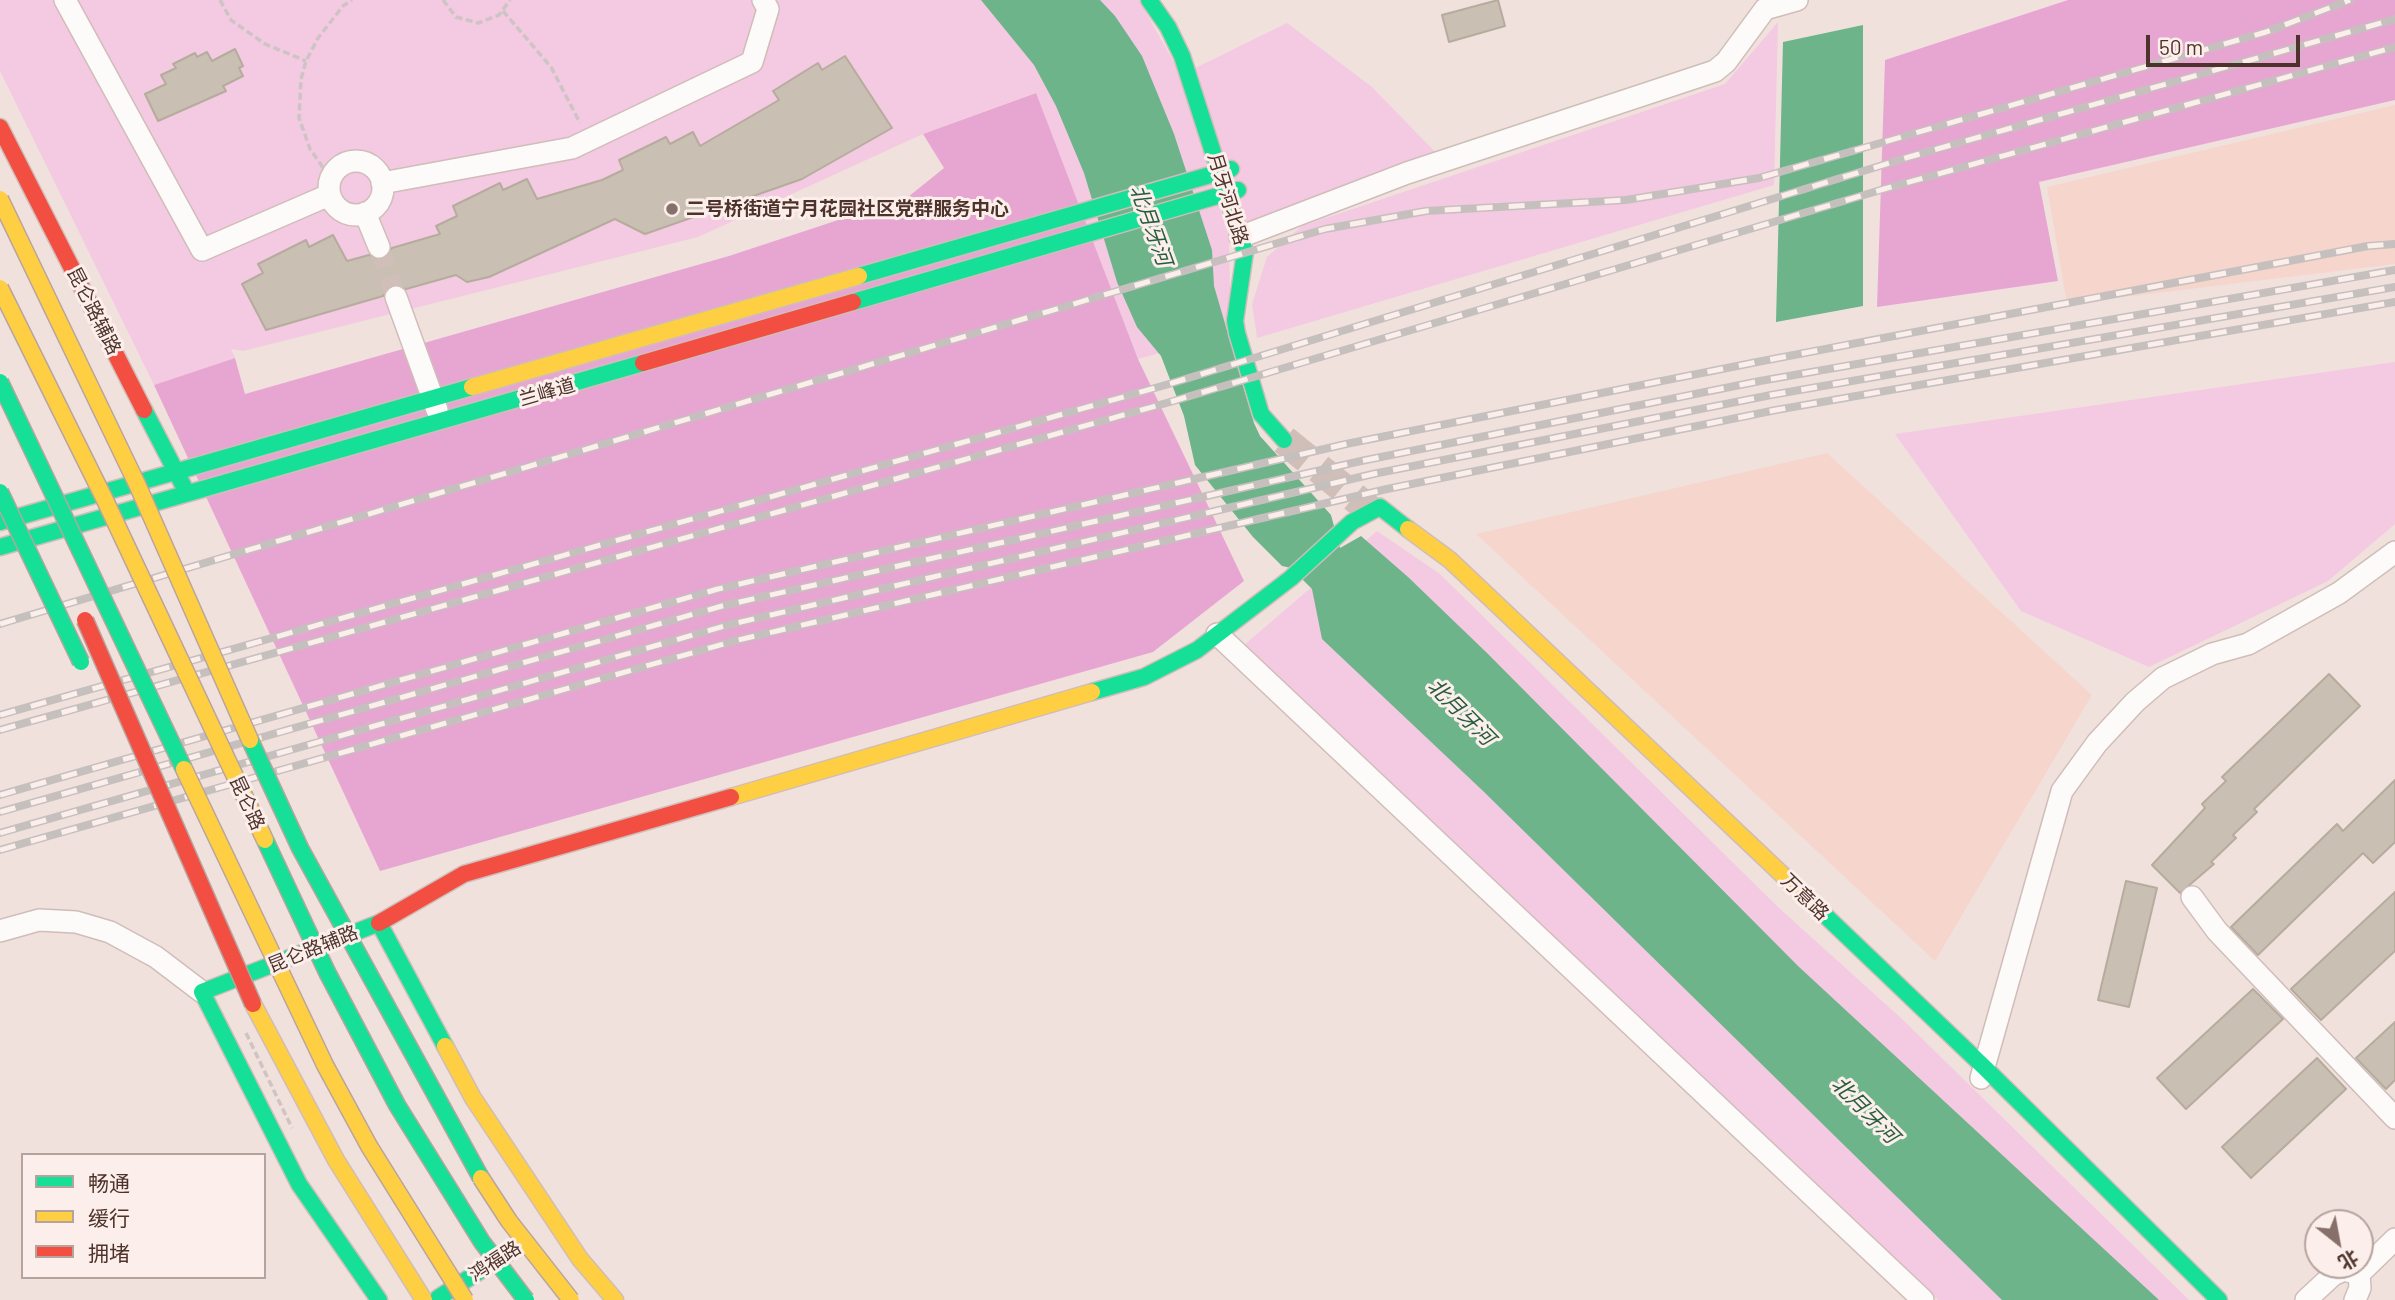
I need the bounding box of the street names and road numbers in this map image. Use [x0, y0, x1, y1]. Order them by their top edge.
street label: 月牙河北路 [1203, 150, 1253, 248]
street label: 昆仑路辅路 [62, 264, 126, 358]
street label: 兰峰道 [516, 373, 578, 411]
street label: 昆仑路 [225, 772, 269, 834]
street label: 万意路 [1777, 869, 1833, 925]
street label: 昆仑路辅路 [265, 921, 361, 977]
street label: 鸿福路 [465, 1236, 525, 1286]

